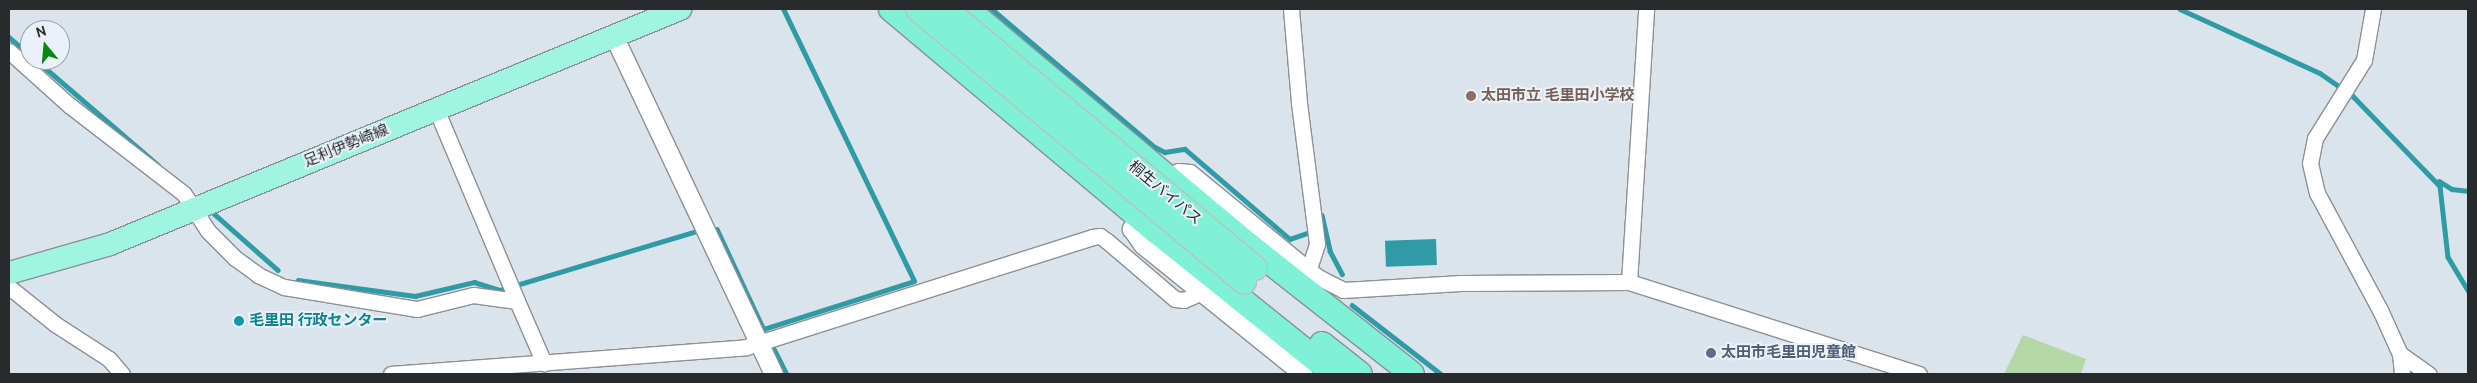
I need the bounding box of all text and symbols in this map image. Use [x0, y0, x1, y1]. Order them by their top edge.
north arrow [20, 20, 70, 70]
text: N [34, 22, 48, 42]
place label: 太田市立 毛里田小学校 [1481, 87, 1634, 105]
marker: 太田市立 毛里田小学校 [1465, 90, 1477, 102]
street label: 足利伊勢崎線 [301, 121, 391, 171]
street label: 桐生バイパス [1125, 157, 1205, 229]
place label: 毛里田 行政センター [249, 312, 387, 330]
marker: 毛里田 行政センター [233, 315, 245, 327]
place label: 太田市毛里田児童館 [1721, 344, 1856, 362]
marker: 太田市毛里田児童館 [1705, 347, 1717, 359]

